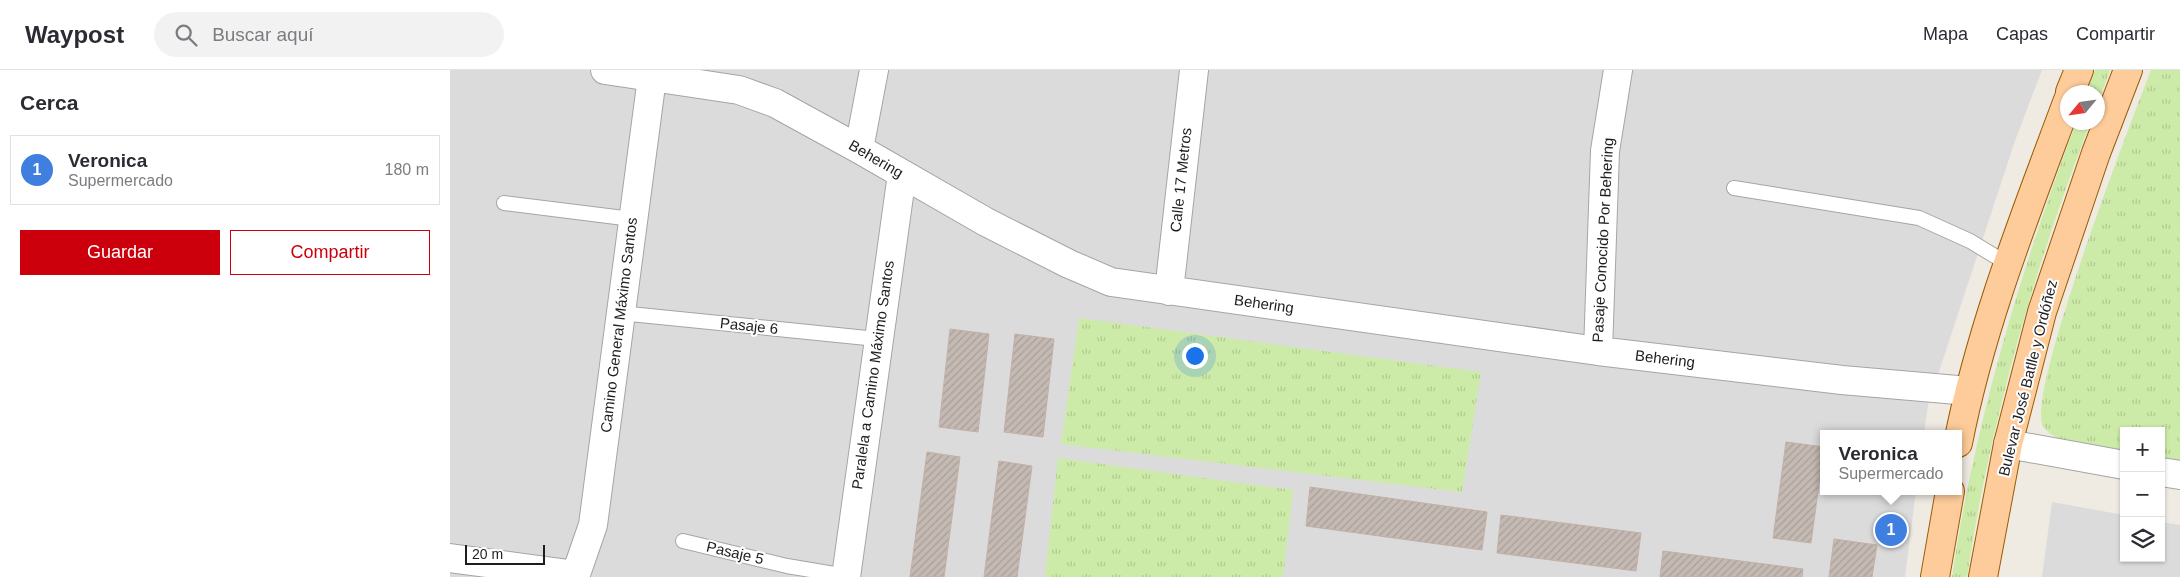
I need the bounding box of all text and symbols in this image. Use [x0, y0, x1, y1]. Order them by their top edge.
search box [154, 12, 504, 57]
text: Waypost [25, 21, 124, 48]
icon: search [172, 21, 200, 49]
text: Buscar aquí [212, 24, 314, 45]
text: Mapa [1923, 24, 1968, 44]
text: Capas [1996, 24, 2048, 44]
text: Compartir [2076, 24, 2155, 44]
north arrow [2060, 85, 2105, 130]
text: Cerca [20, 91, 78, 114]
street label: Calle 17 Metros [1167, 127, 1194, 233]
street label: Behering [846, 136, 907, 181]
street label: Pasaje Conocido Por Behering [1589, 137, 1616, 343]
text: Veronica [68, 150, 147, 171]
text: 1 [33, 161, 41, 178]
text: 180 m [385, 161, 429, 178]
text: Supermercado [68, 172, 173, 189]
street label: Camino General Máximo Santos [597, 216, 640, 434]
button: Guardar [20, 230, 220, 275]
button: Compartir [230, 230, 430, 275]
street label: Paralela a Camino Máximo Santos [848, 259, 897, 490]
street label: Bulevar José Batlle y Ordóñez [1995, 278, 2060, 478]
street label: Behering [1233, 291, 1295, 316]
street label: Pasaje 6 [719, 314, 779, 337]
your location [1182, 343, 1208, 369]
street label: Behering [1634, 346, 1696, 371]
map controls [2120, 427, 2165, 562]
button: + [2120, 427, 2165, 472]
popup [1820, 430, 1962, 495]
text: Veronica [1839, 443, 1918, 464]
text: Supermercado [1839, 465, 1943, 482]
button: − [2120, 472, 2165, 517]
pin: 1 [1875, 511, 1907, 549]
button: layers [2120, 517, 2165, 562]
street label: Pasaje 5 [705, 538, 765, 567]
scale bar [465, 542, 545, 565]
text: 20 m [472, 546, 503, 562]

